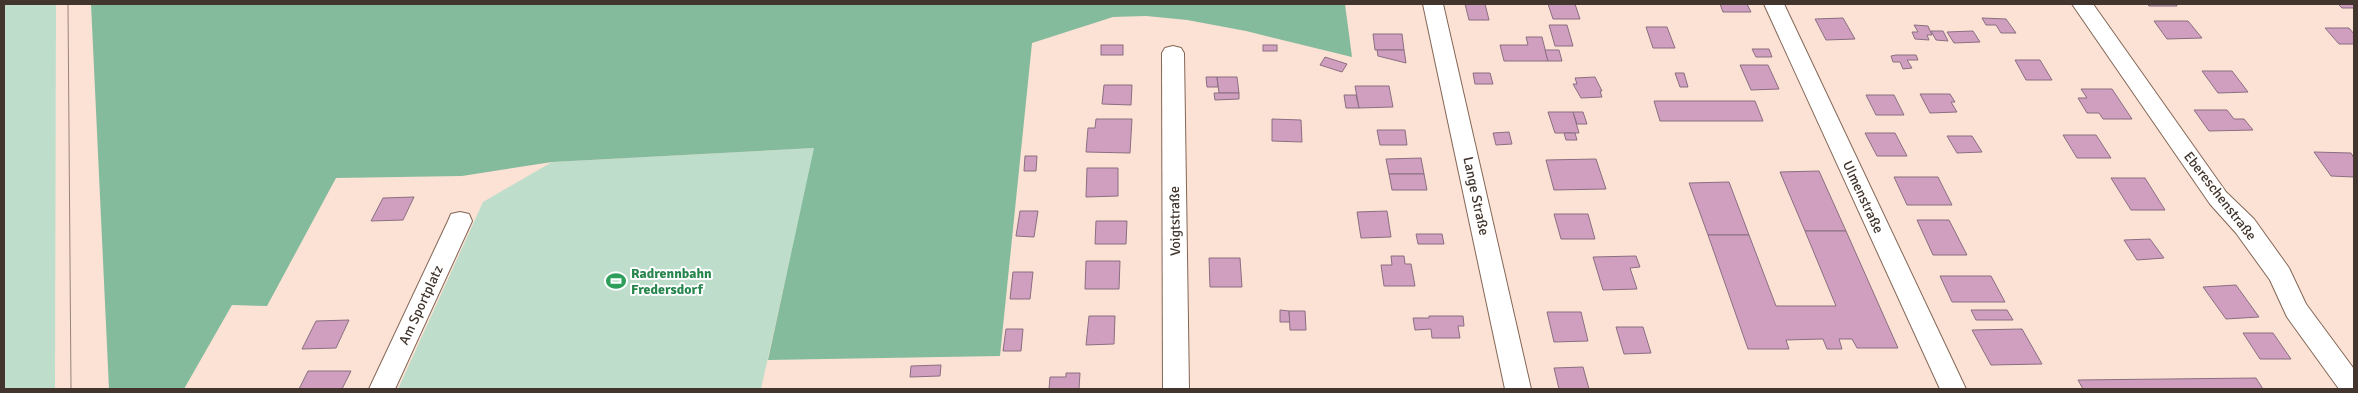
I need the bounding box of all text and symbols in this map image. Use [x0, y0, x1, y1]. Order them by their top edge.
street label: Ebereschenstraße [2180, 148, 2260, 244]
street label: Lange Straße [1459, 155, 1493, 237]
street label: Ulmenstraße [1839, 158, 1887, 236]
street label: Voigtstraße [1166, 186, 1184, 256]
street label: Am Sportplatz [395, 263, 447, 347]
place label: Radrennbahn Fredersdorf [631, 265, 712, 298]
sports icon: Radrennbahn Fredersdorf [605, 270, 627, 292]

